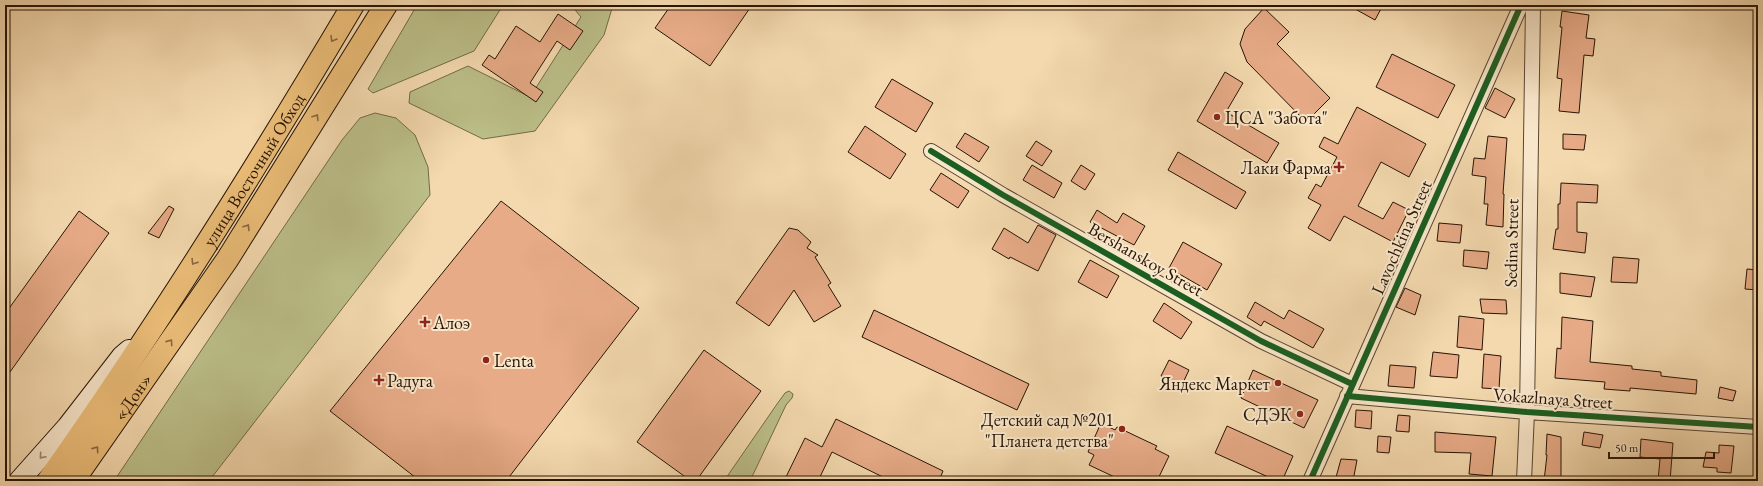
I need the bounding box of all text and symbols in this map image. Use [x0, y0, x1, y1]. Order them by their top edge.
one-way arrow [330, 35, 337, 42]
street label: улица Восточный Обход [197, 89, 309, 250]
place label: ЦСА "Забота" [1225, 106, 1328, 129]
marker: ЦСА "Забота" [1212, 112, 1222, 122]
one-way arrow [311, 114, 319, 121]
place label: Лаки Фарма [1241, 156, 1332, 179]
marker: Лаки Фарма [1334, 162, 1344, 172]
street label: Lavochkina Street [1365, 176, 1437, 298]
street label: Sedina Street [1499, 198, 1523, 287]
street label: Bershanskoy Street [1084, 217, 1208, 301]
one-way arrow [243, 224, 250, 231]
one-way arrow [192, 258, 199, 265]
place label: Алоэ [432, 311, 470, 334]
marker: Алоэ [420, 317, 430, 327]
one-way arrow [165, 339, 173, 346]
place label: Lenta [494, 349, 535, 372]
marker: Lenta [481, 355, 491, 365]
street label: «Дон» [107, 368, 156, 425]
place label: Радуга [387, 369, 434, 392]
place label: Яндекс Маркет [1158, 372, 1271, 395]
marker: Радуга [374, 375, 384, 385]
marker: Яндекс Маркет [1273, 378, 1283, 388]
street label: Vokazlnaya Street [1492, 382, 1614, 414]
place label: СДЭК [1243, 403, 1292, 426]
place label: Детский сад №201 "Планета детства" [981, 408, 1114, 452]
marker: СДЭК [1295, 409, 1305, 419]
marker: Детский сад №201 "Планета детства" [1117, 424, 1127, 434]
scale bar [1609, 434, 1714, 460]
text: 50 m [1615, 440, 1639, 456]
one-way arrow [91, 446, 99, 453]
one-way arrow [40, 451, 47, 459]

